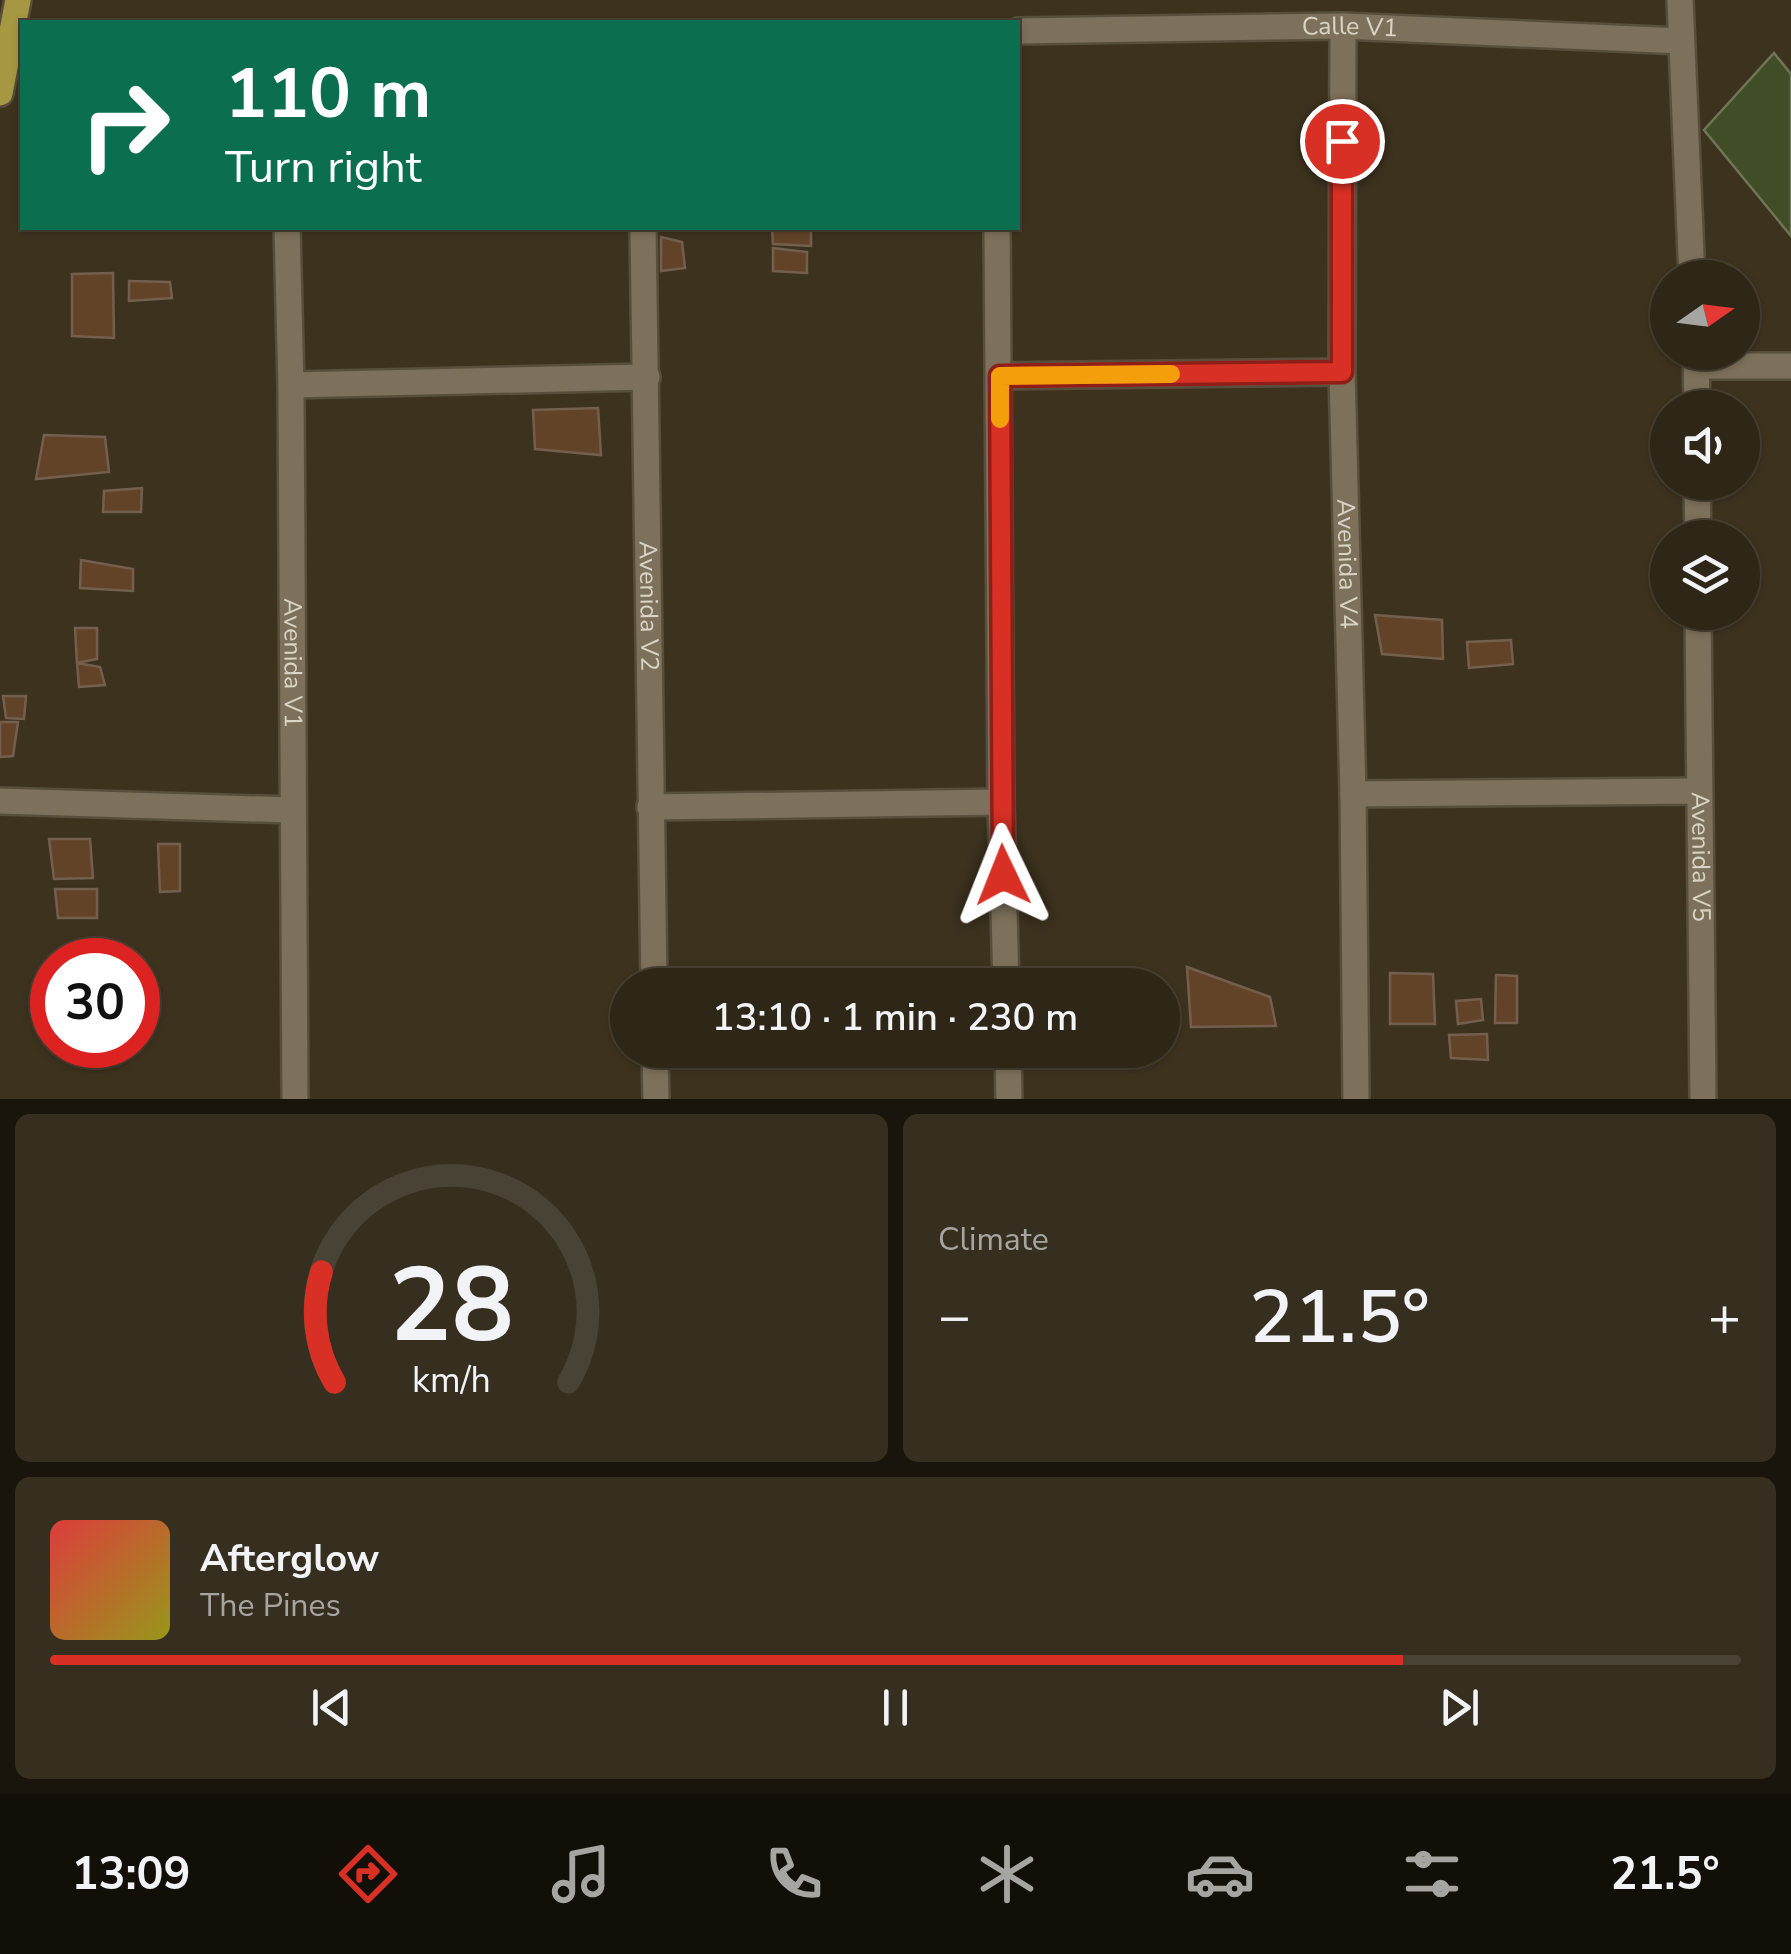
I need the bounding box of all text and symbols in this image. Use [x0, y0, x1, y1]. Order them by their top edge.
street label: Calle V1 [1302, 9, 1399, 45]
text: 110 m [225, 46, 431, 142]
icon: right [60, 60, 190, 190]
pin [1300, 99, 1385, 184]
icon: arrive [1315, 114, 1370, 169]
text: Turn right [225, 137, 422, 198]
north arrow [1650, 260, 1760, 370]
map controls [1650, 260, 1760, 630]
button: sound [1650, 390, 1760, 500]
street label: Avenida V4 [1328, 498, 1366, 629]
button: layers [1650, 520, 1760, 630]
street label: Avenida V2 [631, 541, 666, 671]
street label: Avenida V1 [275, 598, 310, 728]
street label: Avenida V5 [1683, 792, 1718, 922]
position arrow [951, 823, 1055, 927]
speed limit sign: 30 [30, 938, 160, 1068]
text: 13:10 · 1 min · 230 m [712, 992, 1078, 1043]
text: Climate [938, 1218, 1049, 1261]
text: 28 [389, 1235, 514, 1377]
text: 21.5° [1249, 1266, 1430, 1368]
text: − [938, 1279, 971, 1354]
text: + [1708, 1279, 1741, 1354]
text: km/h [412, 1356, 491, 1405]
text: Afterglow [200, 1533, 379, 1584]
text: The Pines [200, 1584, 341, 1627]
icon: previous [304, 1680, 359, 1735]
icon: pause [868, 1680, 923, 1735]
icon: next [1432, 1680, 1487, 1735]
icon: directions [333, 1839, 403, 1909]
icon: music [546, 1839, 616, 1909]
icon: phone [759, 1839, 829, 1909]
icon: climate [972, 1839, 1042, 1909]
icon: car [1185, 1839, 1255, 1909]
icon: filters [1397, 1839, 1467, 1909]
text: 13:09 [71, 1844, 191, 1905]
text: 21.5° [1610, 1844, 1719, 1905]

